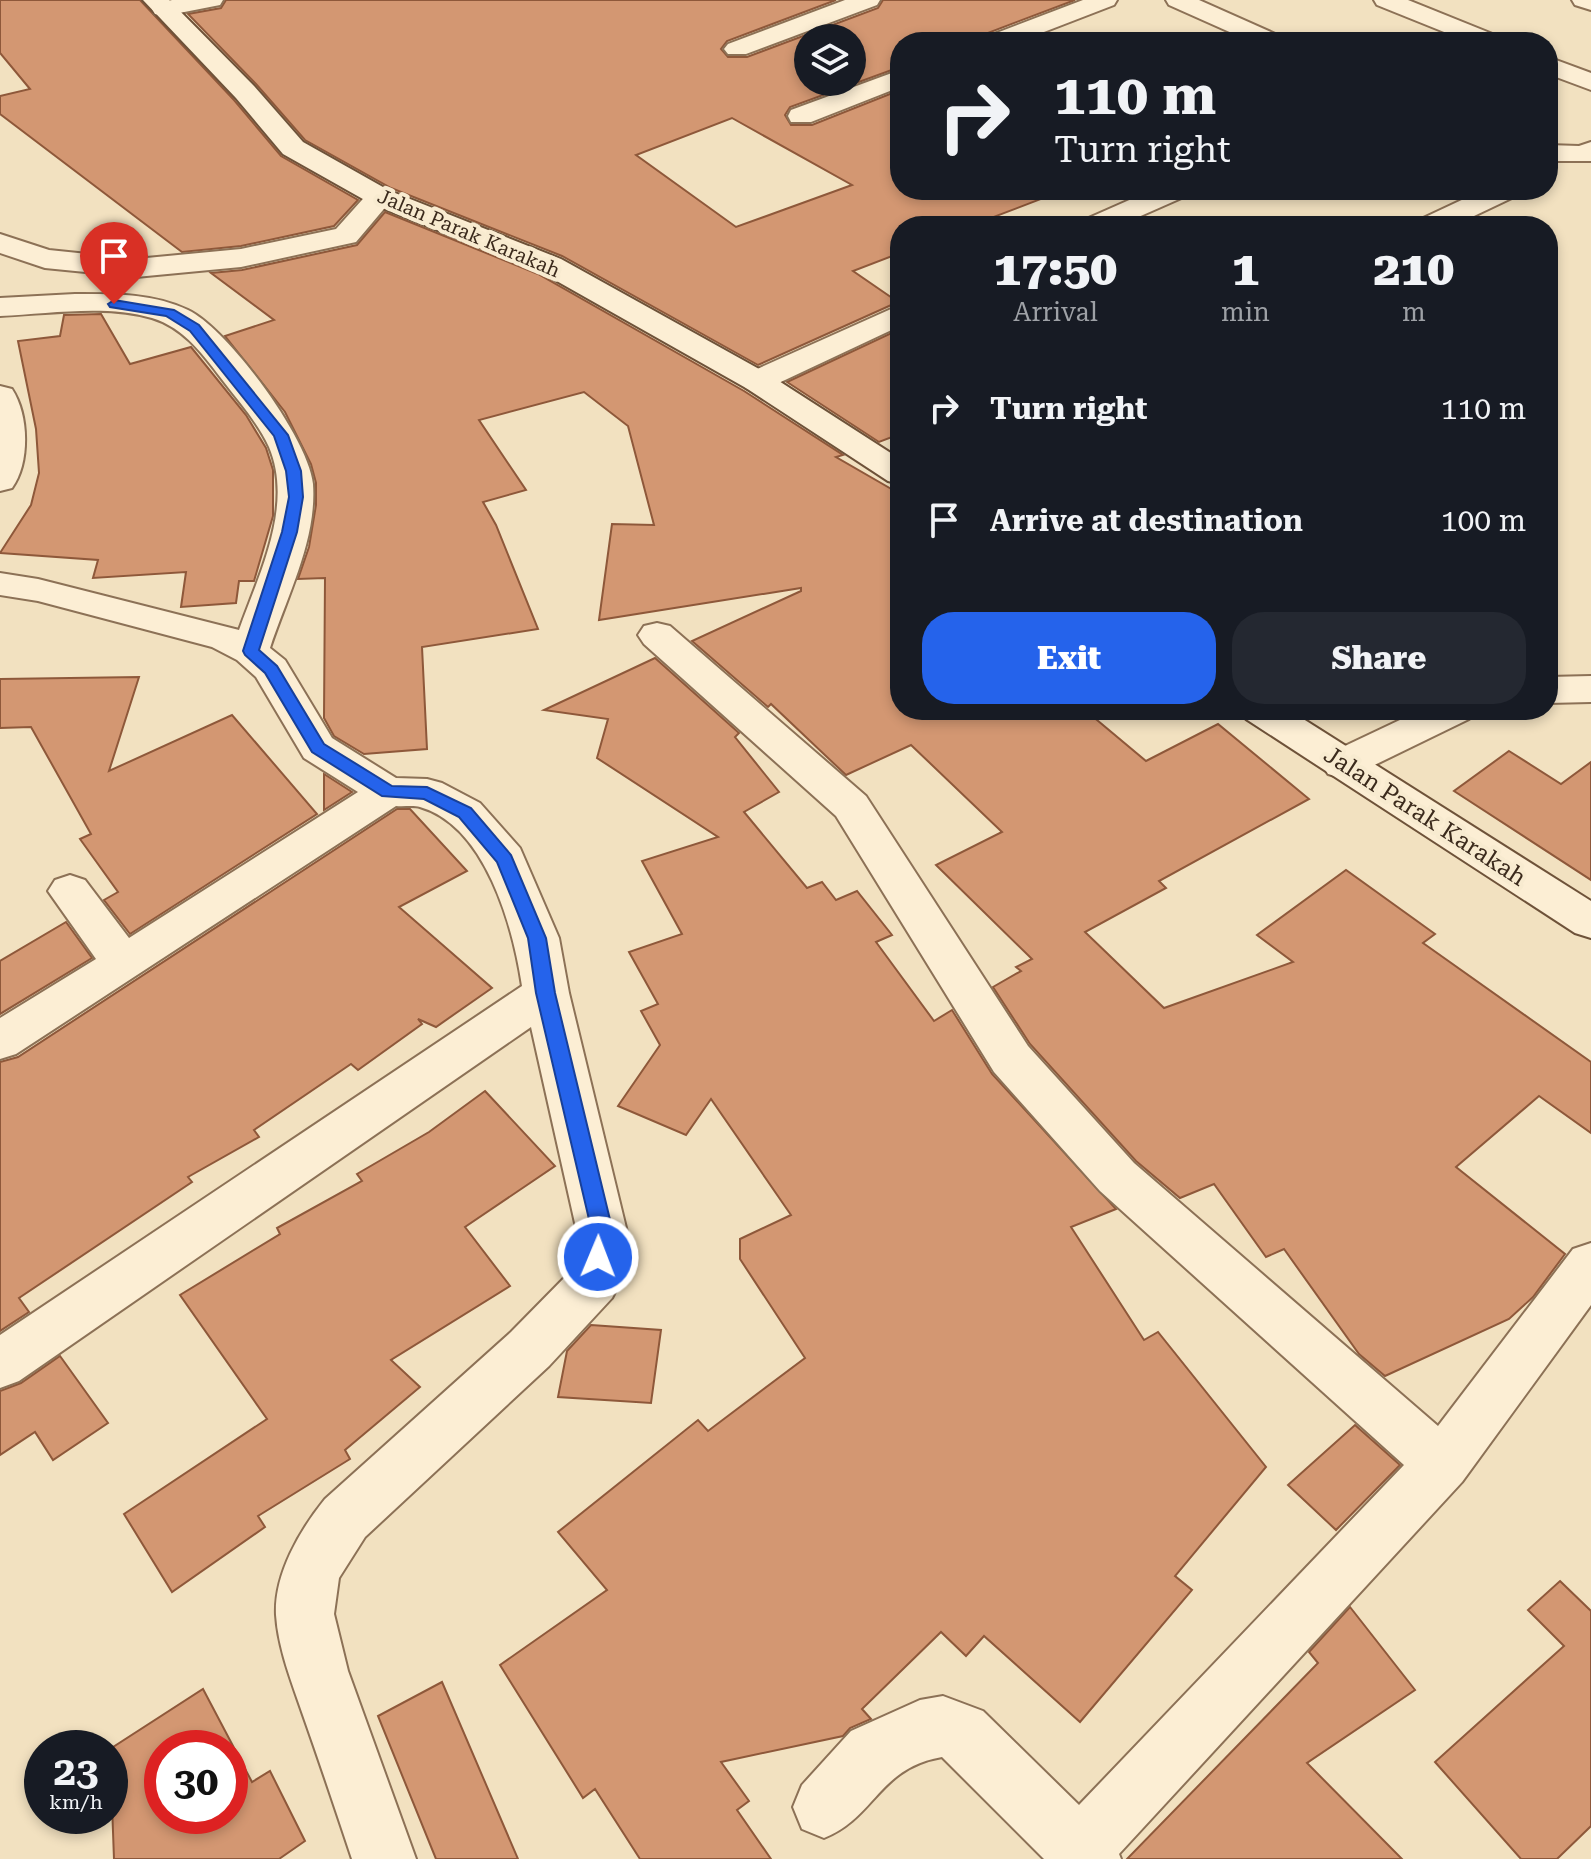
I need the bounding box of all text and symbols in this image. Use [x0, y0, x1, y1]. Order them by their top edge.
map controls [794, 24, 866, 96]
button: layers [794, 24, 866, 96]
text: 110 m [1054, 62, 1216, 128]
icon: right [922, 64, 1026, 168]
text: Turn right [1054, 129, 1231, 171]
street label: Jalan Parak Karakah [374, 184, 564, 282]
pin [80, 222, 148, 304]
icon: arrive [92, 234, 136, 278]
text: 17:50 [994, 241, 1117, 297]
text: 1 [1232, 241, 1259, 297]
text: 210 [1374, 241, 1454, 297]
text: Arrival [1013, 297, 1098, 327]
text: min [1221, 297, 1270, 327]
text: m [1402, 297, 1426, 327]
icon: right [922, 386, 966, 430]
text: Turn right [990, 391, 1147, 426]
text: 110 m [1441, 391, 1526, 426]
icon: arrive [922, 498, 966, 542]
text: Arrive at destination [990, 503, 1303, 538]
text: 100 m [1441, 503, 1526, 538]
button: Exit [922, 612, 1216, 704]
button: Share [1232, 612, 1526, 704]
street label: Jalan Parak Karakah [1319, 740, 1531, 892]
position arrow [556, 1215, 640, 1299]
speed limit sign: 30 [144, 1730, 248, 1834]
text: 23 [54, 1748, 98, 1795]
text: km/h [49, 1790, 103, 1814]

